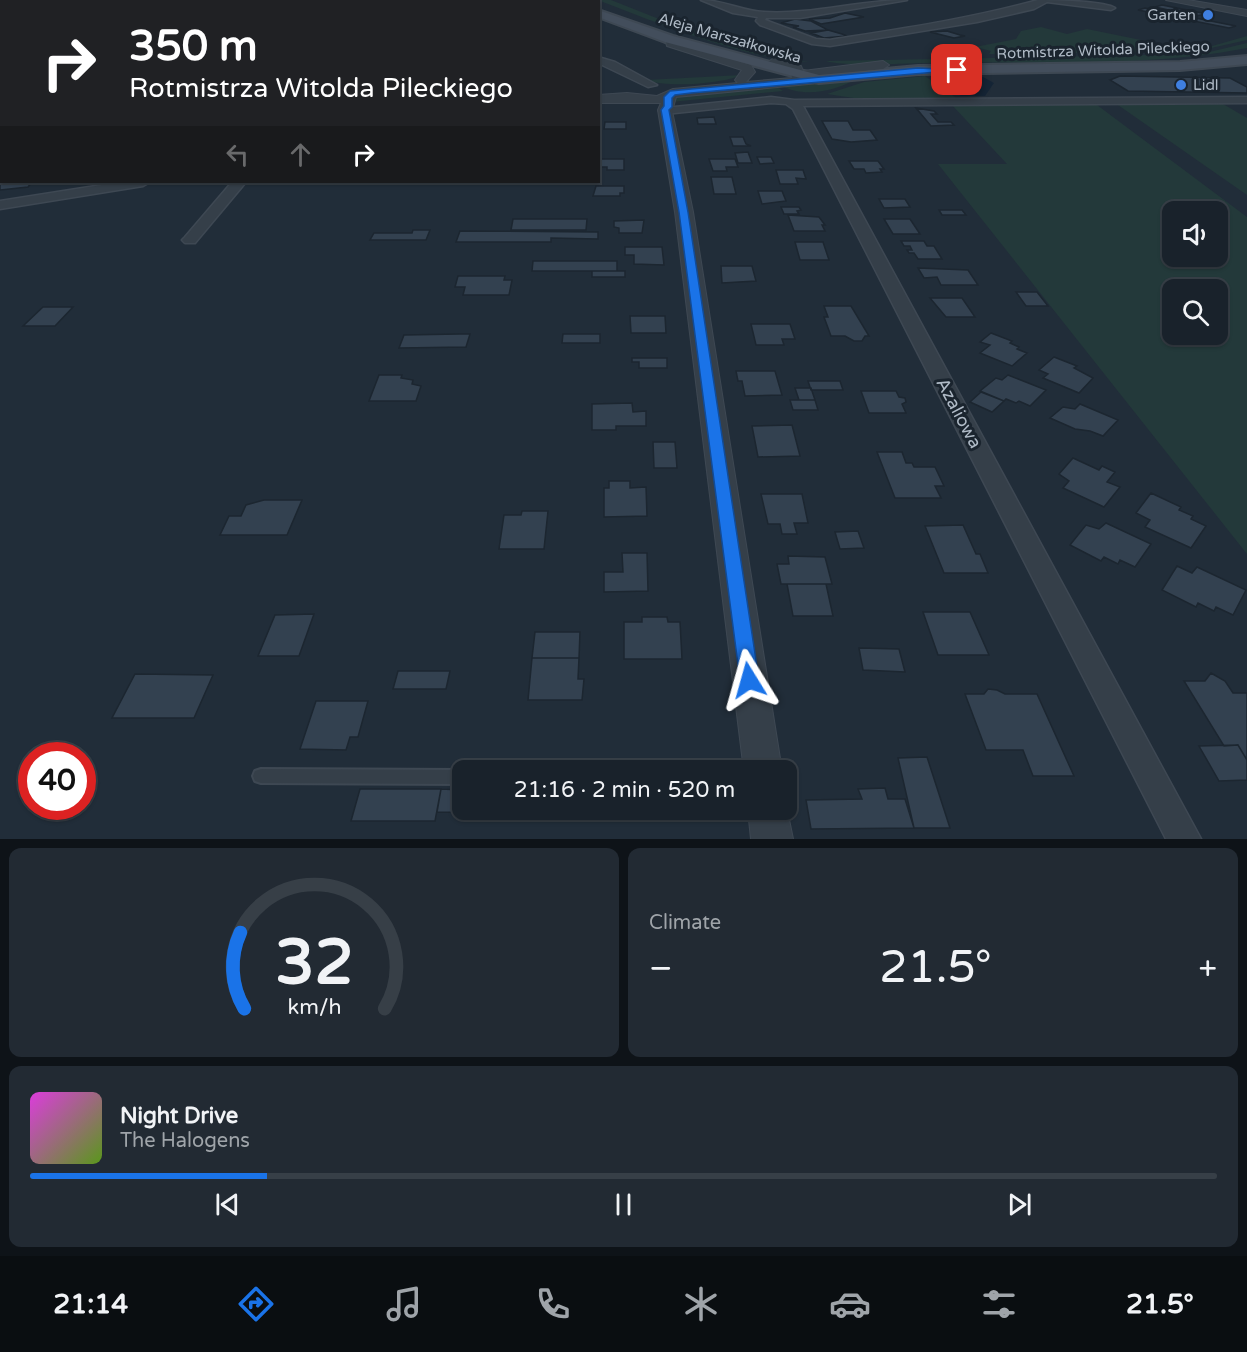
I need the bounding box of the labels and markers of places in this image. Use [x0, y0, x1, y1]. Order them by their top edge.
place label: Garten [1147, 6, 1196, 24]
marker: Garten [1201, 8, 1215, 22]
pin [931, 44, 982, 95]
place label: Lidl [1193, 76, 1219, 94]
marker: Lidl [1174, 78, 1188, 92]

